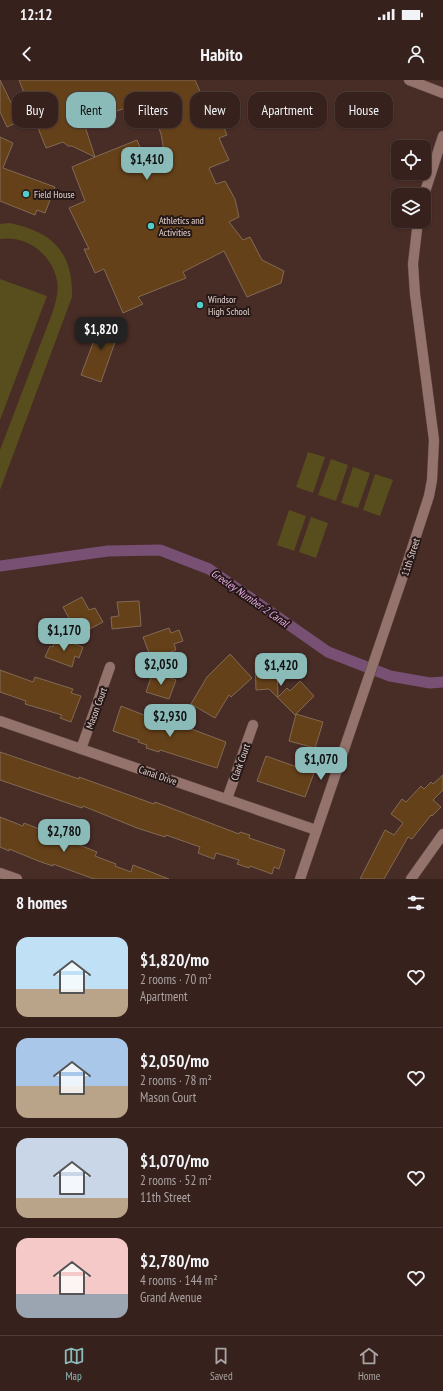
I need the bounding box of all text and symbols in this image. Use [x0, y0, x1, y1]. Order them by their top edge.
text: 12:12 [20, 5, 52, 24]
icon: back [16, 43, 38, 65]
text: Habito [200, 43, 243, 66]
icon: person [405, 43, 427, 65]
chip: Buy [12, 92, 58, 128]
chip: Rent [66, 92, 116, 128]
chip: Filters [124, 92, 182, 128]
chip: New [190, 92, 240, 128]
chip: Apartment [248, 92, 327, 128]
chip: House [335, 92, 393, 128]
map controls [391, 140, 431, 228]
button: locate [391, 140, 431, 180]
pin: $1,410 [114, 147, 180, 181]
text: $1,410 [130, 151, 164, 168]
place label: Field House [34, 188, 75, 201]
button: layers [391, 188, 431, 228]
marker: Field House [21, 189, 31, 199]
place label: Athletics and Activities [159, 214, 204, 239]
marker: Athletics and Activities [146, 221, 156, 231]
place label: Windsor High School [208, 293, 250, 318]
marker: Windsor High School [195, 300, 205, 310]
pin: $1,820 [68, 317, 134, 351]
text: $1,820 [84, 321, 118, 338]
street label: 11th Street [398, 536, 423, 578]
water label: Greeley Number 2 Canal [209, 566, 293, 631]
pin: $1,170 [31, 618, 97, 652]
text: $1,170 [47, 622, 81, 639]
pin: $2,050 [128, 652, 194, 686]
pin: $1,420 [248, 653, 314, 687]
text: $2,050 [144, 656, 178, 673]
text: $1,420 [264, 657, 298, 674]
street label: Mason Court [83, 685, 110, 731]
pin: $2,930 [137, 704, 203, 738]
text: $2,930 [153, 708, 187, 725]
street label: Clark Court [228, 742, 253, 782]
pin: $1,070 [288, 747, 354, 781]
text: $1,070 [304, 751, 338, 768]
street label: Canal Drive [137, 763, 179, 788]
pin: $2,780 [31, 819, 97, 853]
text: $2,780 [47, 823, 81, 840]
text: 8 homes [16, 892, 67, 914]
icon: filters [405, 892, 427, 914]
text: $1,820/mo [140, 949, 209, 971]
icon: home [48, 953, 96, 1001]
icon: heart [405, 966, 427, 988]
text: 2 rooms · 70 m² [140, 971, 212, 988]
text: Apartment [140, 988, 188, 1005]
text: $2,050/mo [140, 1050, 209, 1072]
icon: home [48, 1054, 96, 1102]
icon: heart [405, 1067, 427, 1089]
text: 2 rooms · 78 m² [140, 1072, 212, 1089]
text: Mason Court [140, 1089, 196, 1106]
text: $1,070/mo [140, 1150, 209, 1172]
icon: home [48, 1154, 96, 1202]
icon: heart [405, 1167, 427, 1189]
text: 2 rooms · 52 m² [140, 1172, 212, 1189]
text: 11th Street [140, 1189, 191, 1206]
text: $2,780/mo [140, 1250, 209, 1272]
icon: home [48, 1254, 96, 1302]
icon: heart [405, 1267, 427, 1289]
text: 4 rooms · 144 m² [140, 1272, 218, 1289]
text: Grand Avenue [140, 1289, 202, 1306]
tab: Map [63, 1345, 85, 1383]
tab: Saved [210, 1345, 233, 1383]
tab: Home [358, 1345, 380, 1383]

